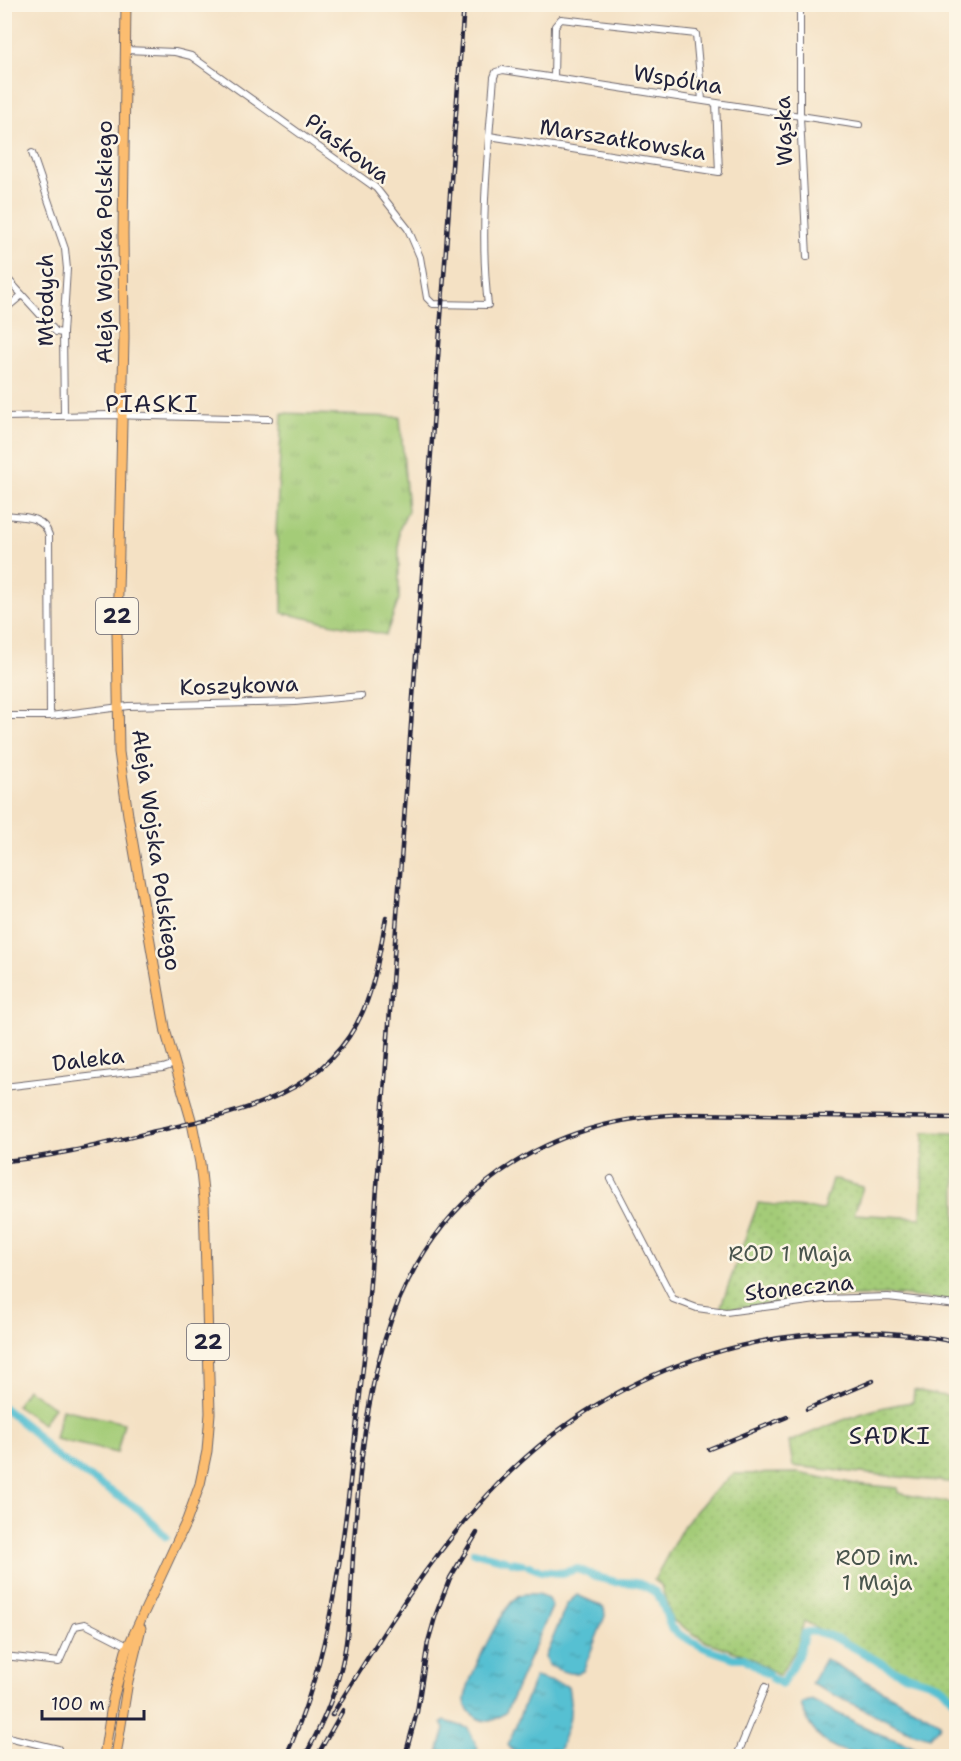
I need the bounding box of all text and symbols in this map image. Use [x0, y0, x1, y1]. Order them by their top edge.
street label: Wspólna [631, 58, 725, 101]
street label: Wąska [768, 95, 799, 167]
street label: Piaskowa [299, 107, 397, 190]
street label: Marszałkowska [538, 112, 709, 167]
street label: Aleja Wojska Polskiego [90, 120, 119, 364]
street label: Młodych [31, 254, 60, 346]
district label: PIASKI [105, 388, 199, 420]
road number: 22 [96, 598, 138, 634]
street label: Koszykowa [179, 669, 299, 702]
street label: Aleja Wojska Polskiego [125, 727, 188, 973]
street label: Daleka [51, 1041, 126, 1078]
park label: ROD 1 Maja [728, 1239, 852, 1268]
street label: Słoneczna [743, 1267, 855, 1308]
road number: 22 [187, 1324, 229, 1360]
district label: SADKI [849, 1420, 931, 1452]
park label: ROD im. 1 Maja [836, 1543, 918, 1597]
scale bar [42, 1683, 144, 1721]
text: 100 m [51, 1692, 105, 1716]

